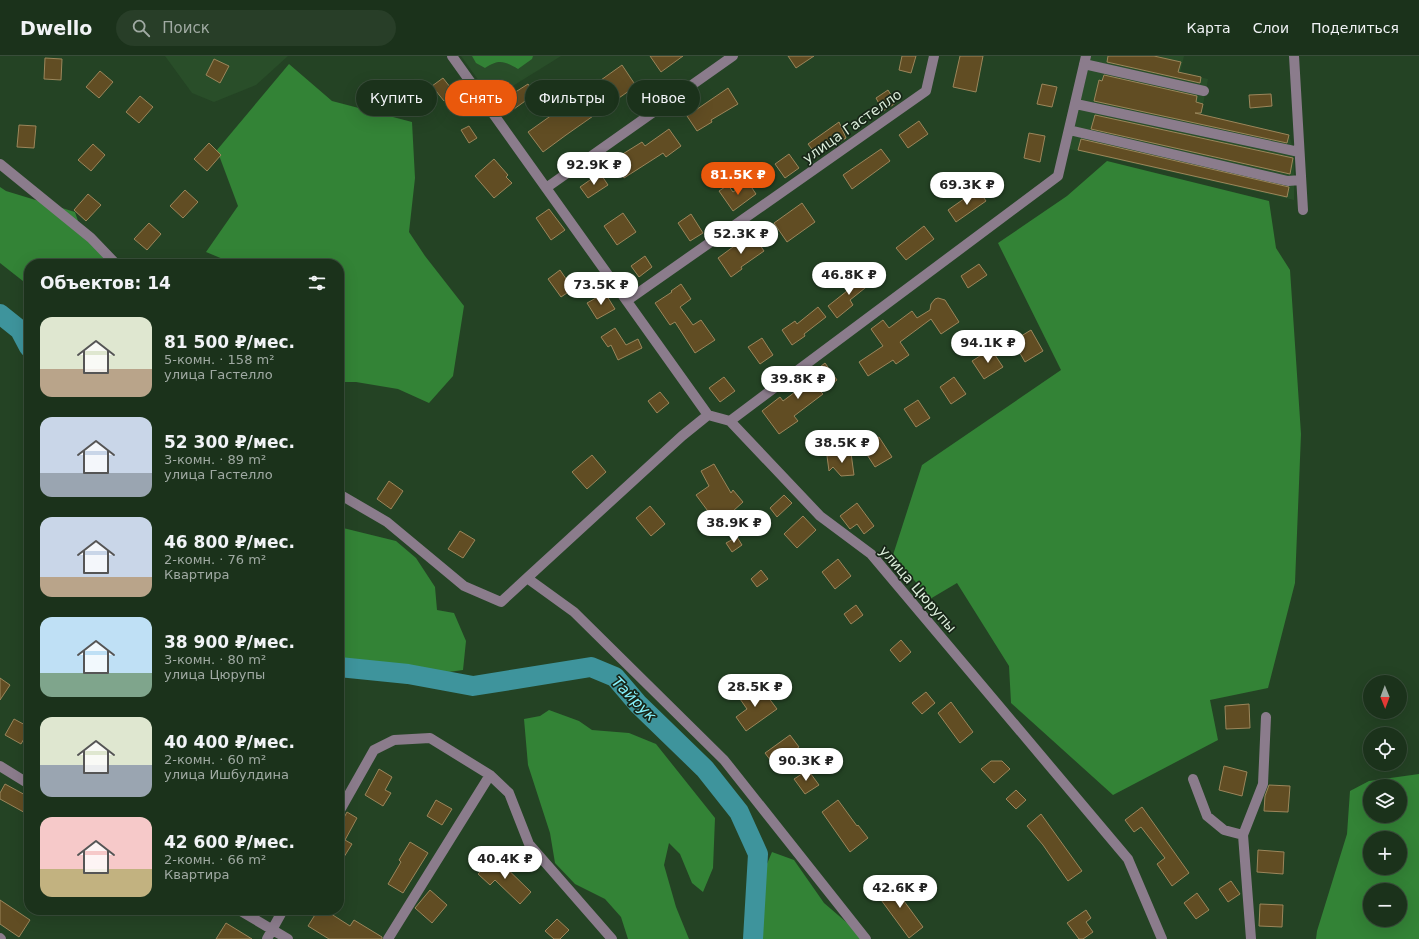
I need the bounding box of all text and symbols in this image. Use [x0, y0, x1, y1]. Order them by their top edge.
search box [116, 10, 396, 46]
text: Dwello [20, 17, 92, 39]
icon: search [130, 17, 152, 39]
text: Поиск [162, 19, 210, 37]
text: Карта [1187, 20, 1231, 36]
text: Слои [1253, 20, 1289, 36]
text: Поделиться [1311, 20, 1399, 36]
chip: Купить [356, 80, 437, 116]
chip: Снять [445, 80, 517, 116]
chip: Фильтры [525, 80, 619, 116]
chip: Новое [627, 80, 700, 116]
street label: улица Гастелло [800, 86, 904, 166]
pin: 92.9K ₽ [557, 152, 631, 186]
text: 92.9K ₽ [566, 157, 622, 172]
pin: 81.5K ₽ [701, 162, 775, 196]
text: 81.5K ₽ [710, 167, 766, 182]
pin: 69.3K ₽ [930, 172, 1004, 206]
text: 69.3K ₽ [939, 177, 995, 192]
pin: 52.3K ₽ [704, 221, 778, 255]
text: 52.3K ₽ [713, 226, 769, 241]
pin: 46.8K ₽ [812, 262, 886, 296]
text: 46.8K ₽ [821, 267, 877, 282]
icon: filters [306, 272, 328, 294]
pin: 73.5K ₽ [564, 272, 638, 306]
text: Объектов: 14 [40, 273, 171, 293]
text: 73.5K ₽ [573, 277, 629, 292]
pin: 94.1K ₽ [951, 330, 1025, 364]
text: 81 500 ₽/мес. [164, 332, 295, 352]
icon: home [72, 333, 120, 381]
text: 94.1K ₽ [960, 335, 1016, 350]
text: 5-комн. · 158 m² [164, 352, 274, 367]
pin: 39.8K ₽ [761, 366, 835, 400]
text: улица Гастелло [164, 367, 273, 382]
text: 39.8K ₽ [770, 371, 826, 386]
pin: 38.5K ₽ [805, 430, 879, 464]
text: 52 300 ₽/мес. [164, 432, 295, 452]
icon: home [72, 433, 120, 481]
text: 38.5K ₽ [814, 435, 870, 450]
text: 3-комн. · 89 m² [164, 452, 266, 467]
text: улица Гастелло [164, 467, 273, 482]
pin: 38.9K ₽ [697, 510, 771, 544]
text: 38.9K ₽ [706, 515, 762, 530]
text: 46 800 ₽/мес. [164, 532, 295, 552]
icon: home [72, 533, 120, 581]
street label: улица Цюрупы [876, 543, 960, 635]
text: 2-комн. · 76 m² [164, 552, 266, 567]
text: Квартира [164, 567, 229, 582]
text: 38 900 ₽/мес. [164, 632, 295, 652]
icon: home [72, 633, 120, 681]
text: 3-комн. · 80 m² [164, 652, 266, 667]
text: улица Цюрупы [164, 667, 265, 682]
water label: Тайрук [608, 673, 660, 725]
pin: 28.5K ₽ [718, 674, 792, 708]
north arrow [1363, 675, 1407, 719]
map controls [1363, 675, 1407, 927]
text: 28.5K ₽ [727, 679, 783, 694]
button: locate [1363, 727, 1407, 771]
text: 40 400 ₽/мес. [164, 732, 295, 752]
icon: home [72, 733, 120, 781]
pin: 90.3K ₽ [769, 748, 843, 782]
text: 2-комн. · 60 m² [164, 752, 266, 767]
text: 90.3K ₽ [778, 753, 834, 768]
text: улица Ишбулдина [164, 767, 289, 782]
button: layers [1363, 779, 1407, 823]
button: + [1363, 831, 1407, 875]
text: 42 600 ₽/мес. [164, 832, 295, 852]
icon: home [72, 833, 120, 881]
pin: 40.4K ₽ [468, 846, 542, 880]
text: 40.4K ₽ [477, 851, 533, 866]
text: 2-комн. · 66 m² [164, 852, 266, 867]
text: Квартира [164, 867, 229, 882]
pin: 42.6K ₽ [863, 875, 937, 909]
text: 42.6K ₽ [872, 880, 928, 895]
button: − [1363, 883, 1407, 927]

